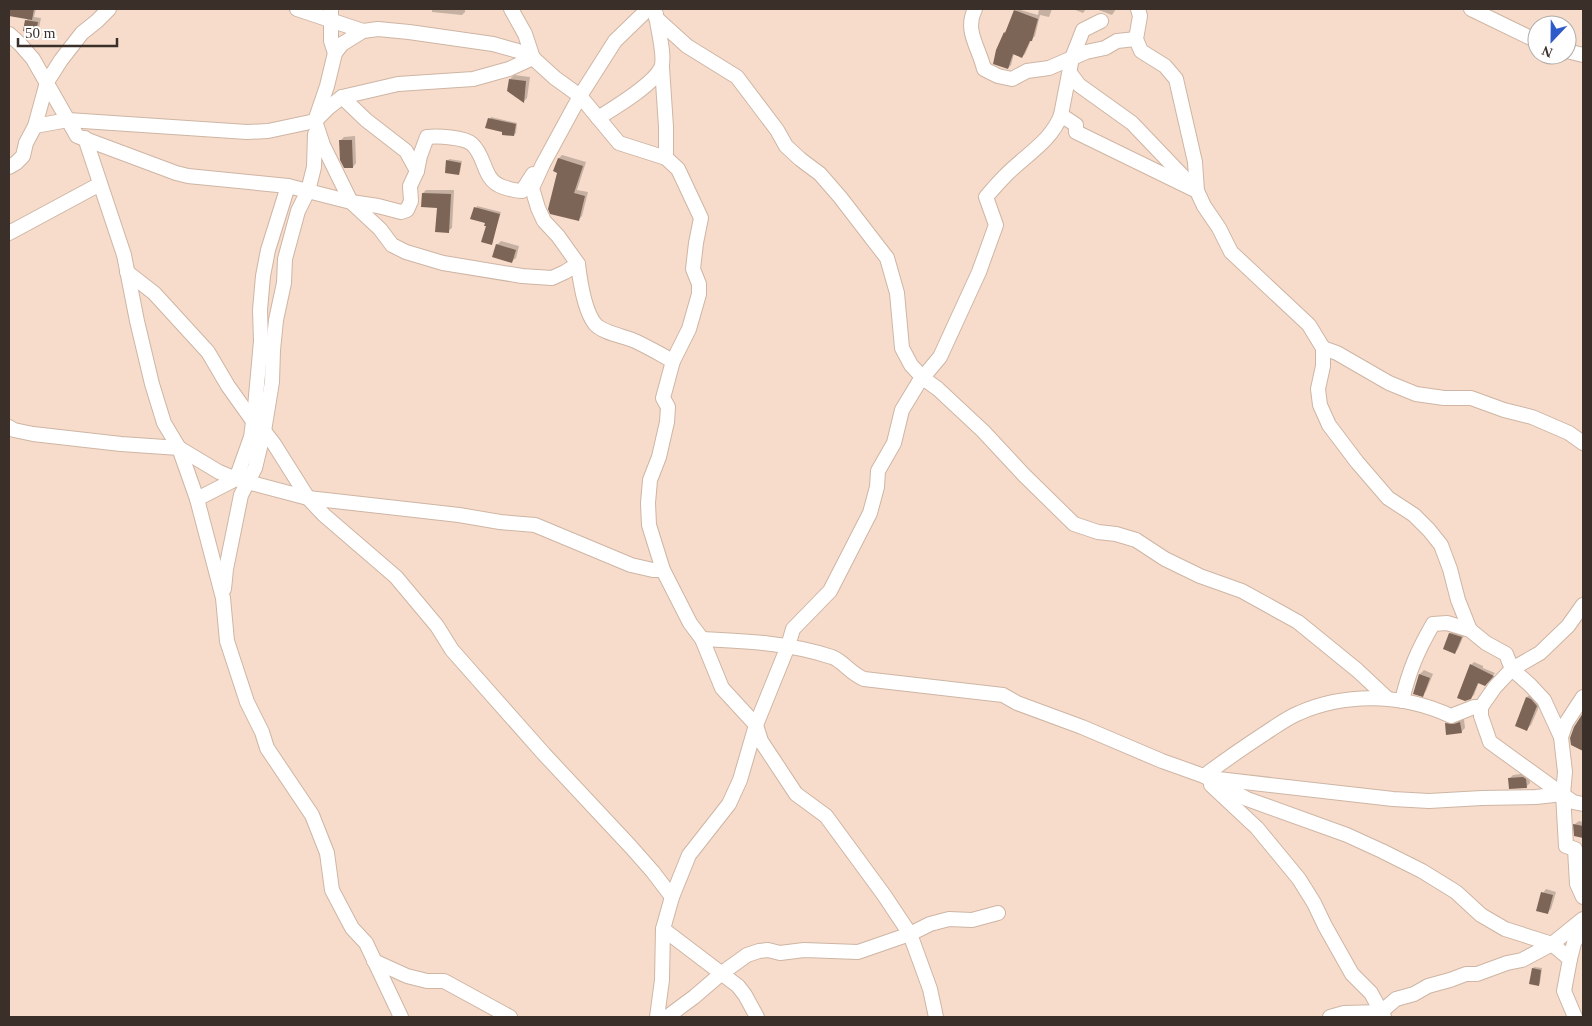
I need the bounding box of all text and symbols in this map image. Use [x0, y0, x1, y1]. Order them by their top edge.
scale bar [18, 15, 116, 47]
north arrow [1527, 15, 1577, 65]
text: 50 m [25, 25, 56, 41]
text: N [1540, 43, 1555, 60]

